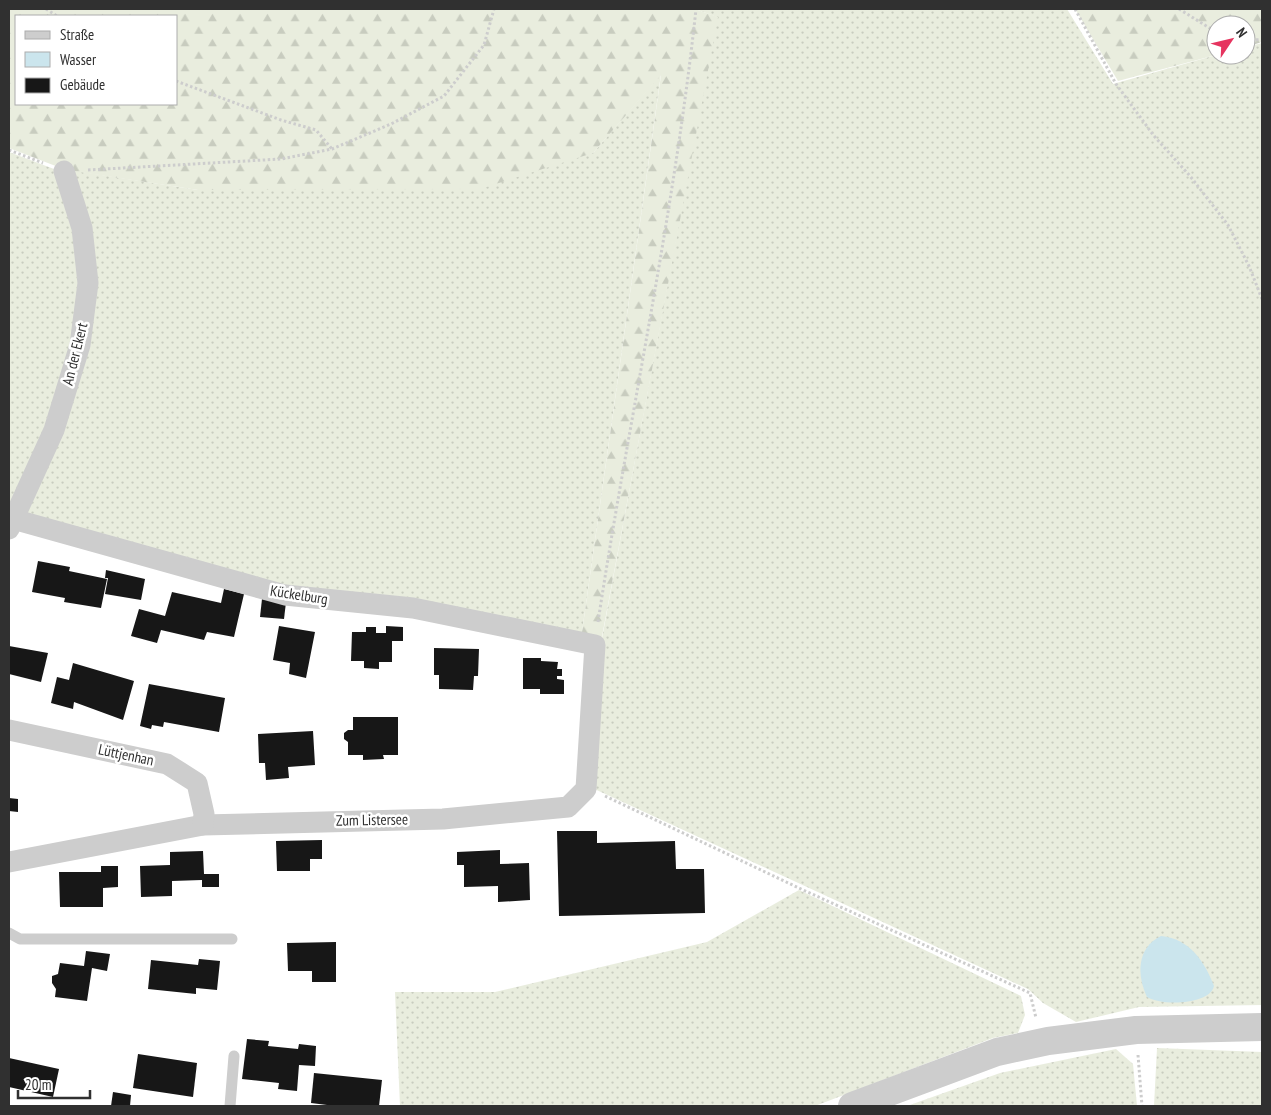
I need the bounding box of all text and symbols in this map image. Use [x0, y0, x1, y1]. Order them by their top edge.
legend [15, 15, 178, 105]
north arrow [1206, 15, 1256, 65]
text: N [1232, 24, 1251, 41]
text: Straße [60, 25, 94, 44]
text: Wasser [60, 50, 97, 69]
text: Gebäude [60, 75, 105, 94]
street label: An der Ekert [58, 321, 91, 387]
street label: Kückelburg [269, 581, 329, 608]
street label: Lüttjenhan [97, 739, 156, 770]
street label: Zum Listersee [336, 809, 408, 830]
scale bar [18, 1068, 90, 1100]
text: 20 m [25, 1075, 51, 1094]

